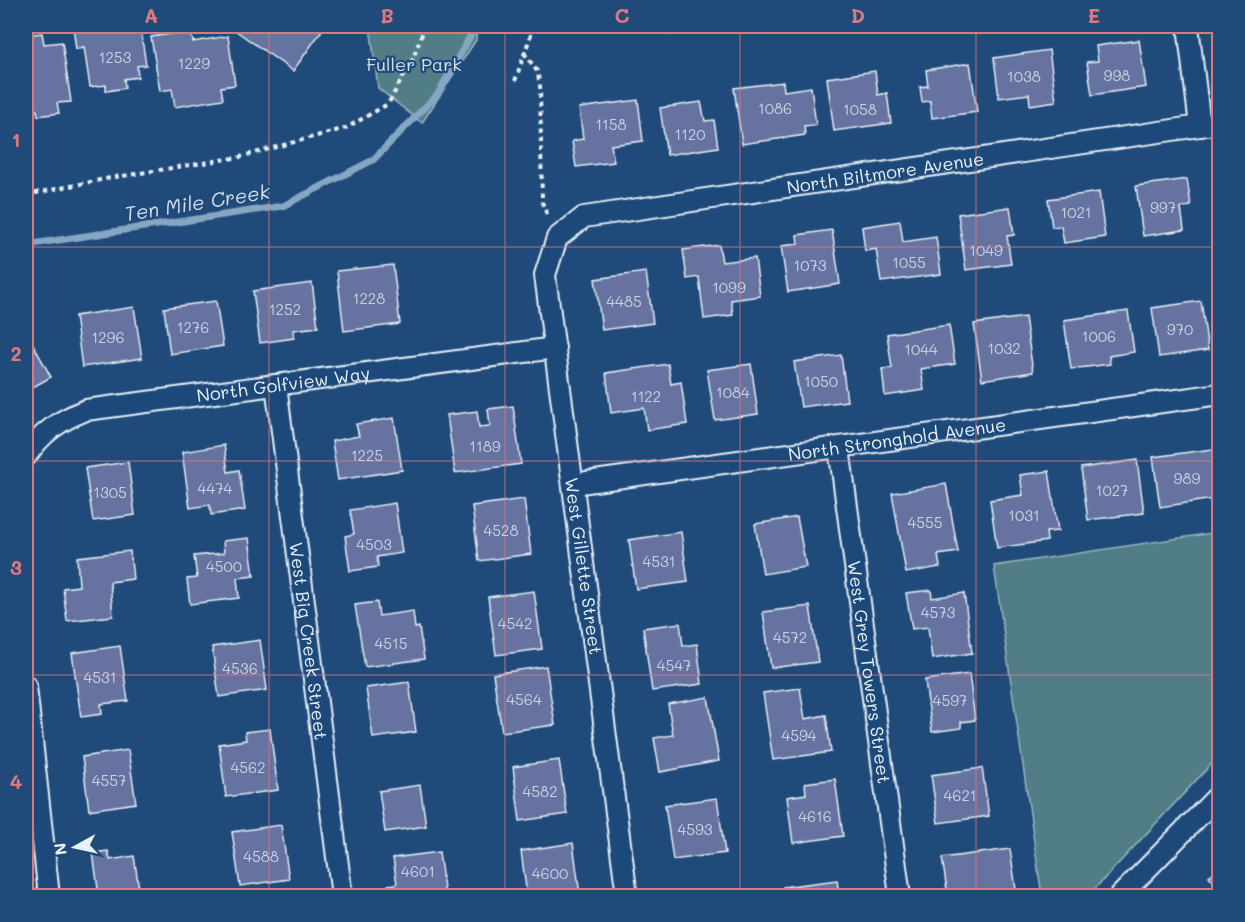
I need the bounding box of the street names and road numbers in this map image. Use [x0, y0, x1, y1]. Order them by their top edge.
street label: North Biltmore Avenue [785, 146, 986, 199]
street label: North Golfview Way [195, 361, 372, 407]
street label: North Stronghold Avenue [786, 412, 1007, 466]
street label: West Gillette Street [560, 476, 608, 656]
street label: West Big Creek Street [284, 541, 334, 741]
street label: West Grey Towers Street [842, 559, 897, 785]

